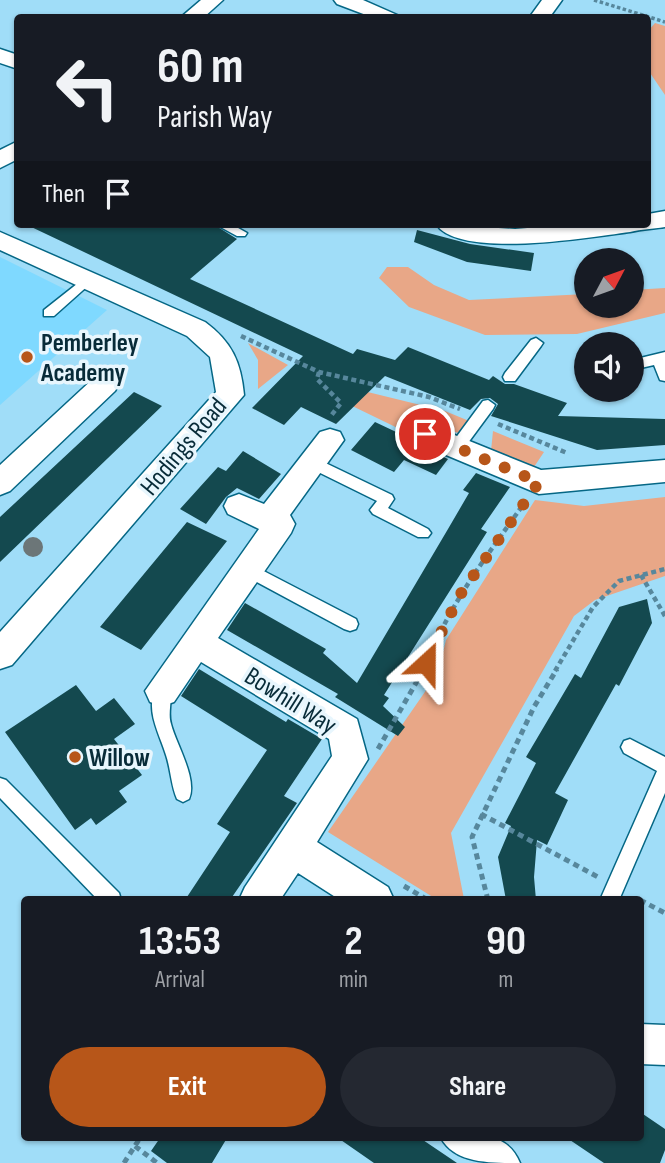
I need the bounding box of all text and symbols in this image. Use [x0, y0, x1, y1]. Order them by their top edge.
text: 60 m [157, 38, 244, 97]
icon: left [42, 42, 133, 133]
text: Parish Way [157, 98, 272, 137]
icon: arrive [99, 175, 137, 213]
text: Then [42, 179, 85, 210]
north arrow [574, 248, 644, 318]
map controls [574, 248, 644, 402]
place label: Pemberley Academy [40, 328, 139, 389]
button: sound [574, 332, 644, 402]
marker: Pemberley Academy [19, 349, 35, 365]
street label: Hodings Road [134, 392, 234, 502]
pin [395, 404, 455, 464]
icon: arrive [406, 415, 444, 453]
position arrow [389, 626, 463, 700]
street label: Bowhill Way [238, 661, 342, 742]
place label: Willow [89, 743, 150, 774]
marker: Willow [67, 749, 83, 765]
text: 13:53 [139, 916, 221, 967]
text: 2 [344, 916, 363, 967]
text: 90 [486, 916, 526, 967]
text: Arrival [155, 966, 205, 994]
text: min [339, 966, 368, 994]
text: m [499, 966, 513, 994]
button: Exit [49, 1047, 326, 1127]
button: Share [340, 1047, 616, 1127]

